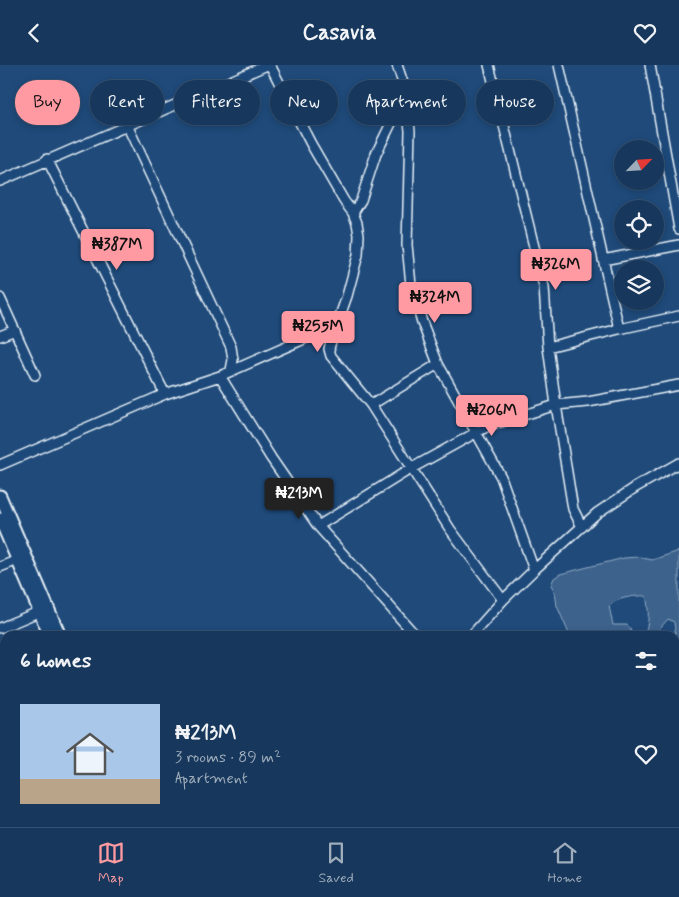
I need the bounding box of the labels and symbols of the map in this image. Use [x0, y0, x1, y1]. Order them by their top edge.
north arrow [614, 140, 664, 190]
pin: ₦387M [82, 229, 152, 271]
pin: ₦326M [521, 249, 591, 291]
pin: ₦324M [400, 281, 470, 324]
pin: ₦255M [283, 311, 353, 353]
pin: ₦206M [457, 395, 527, 437]
pin: ₦213M [264, 477, 334, 520]

